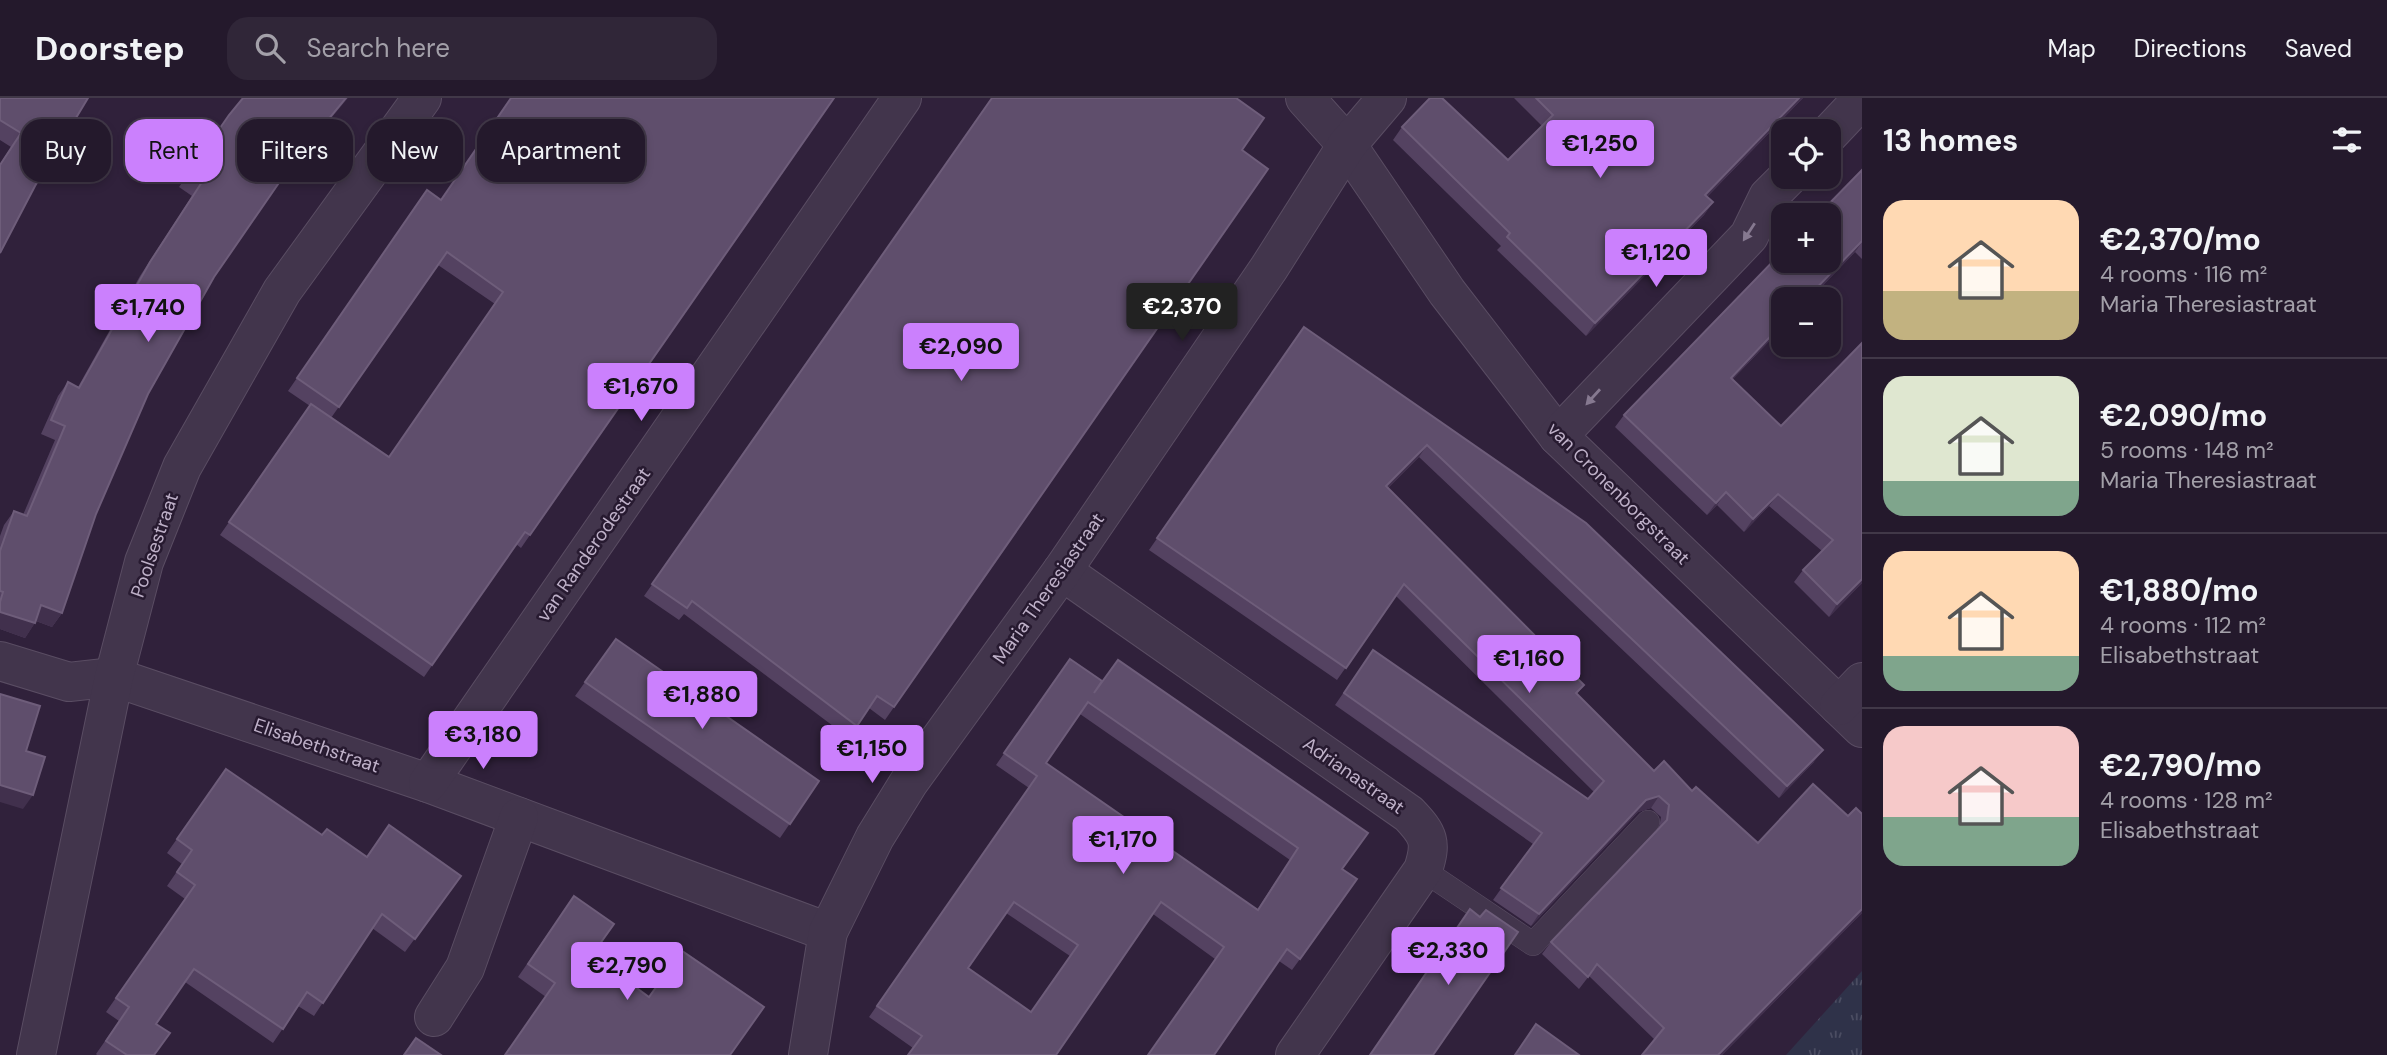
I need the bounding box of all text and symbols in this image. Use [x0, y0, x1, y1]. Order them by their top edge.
search box [227, 17, 717, 80]
text: Doorstep [35, 27, 185, 70]
icon: search [251, 29, 289, 67]
text: Search here [307, 31, 450, 65]
text: Map [2048, 33, 2096, 64]
text: Directions [2134, 33, 2247, 64]
text: Saved [2285, 33, 2352, 64]
chip: Buy [21, 119, 111, 182]
chip: Rent [125, 119, 223, 182]
chip: Filters [237, 119, 353, 182]
chip: New [367, 119, 463, 182]
chip: Apartment [477, 119, 645, 182]
map controls [1771, 119, 1841, 357]
button: locate [1771, 119, 1841, 189]
pin: €1,250 [1543, 120, 1657, 180]
text: 13 homes [1883, 121, 2018, 160]
icon: filters [2328, 121, 2366, 159]
text: €1,250 [1562, 128, 1638, 158]
button: + [1771, 203, 1841, 273]
text: €2,370/mo [2100, 220, 2261, 259]
one-way arrow [1743, 222, 1756, 242]
icon: home [1939, 228, 2023, 312]
pin: €1,120 [1599, 230, 1713, 289]
text: €1,120 [1621, 237, 1691, 267]
text: 4 rooms · 116 m² [2100, 259, 2267, 289]
pin: €2,370 [1125, 284, 1239, 343]
pin: €1,740 [91, 285, 205, 344]
button: − [1771, 287, 1841, 357]
text: Maria Theresiastraat [2100, 289, 2317, 319]
text: €2,370 [1142, 291, 1222, 321]
text: €1,740 [111, 292, 185, 322]
pin: €2,090 [904, 324, 1018, 383]
text: €2,090 [919, 331, 1003, 361]
pin: €1,670 [584, 364, 698, 423]
text: €1,670 [604, 371, 678, 401]
one-way arrow [1585, 388, 1601, 406]
text: €2,090/mo [2100, 396, 2267, 435]
icon: home [1939, 404, 2023, 488]
street label: van Cronenborgstraat [1542, 417, 1695, 570]
text: 5 rooms · 148 m² [2100, 435, 2274, 465]
street label: van Randerodestraat [531, 462, 656, 626]
text: Maria Theresiastraat [2100, 465, 2317, 495]
street label: Poolsestraat [125, 490, 184, 601]
street label: Maria Theresiastraat [987, 508, 1110, 669]
text: €1,880/mo [2100, 571, 2259, 610]
icon: home [1939, 579, 2023, 663]
text: 4 rooms · 112 m² [2100, 610, 2266, 640]
pin: €1,160 [1472, 636, 1586, 695]
text: Elisabethstraat [2100, 640, 2259, 670]
text: €1,160 [1493, 643, 1565, 673]
pin: €1,880 [645, 672, 759, 731]
text: €1,880 [663, 679, 741, 709]
street label: Elisabethstraat [251, 712, 383, 779]
pin: €3,180 [426, 712, 540, 771]
text: €3,180 [445, 719, 521, 749]
pin: €1,150 [815, 726, 929, 785]
street label: Adrianastraat [1298, 731, 1409, 820]
text: €1,150 [836, 733, 908, 763]
text: €2,790/mo [2100, 746, 2262, 785]
icon: home [1939, 754, 2023, 838]
text: 4 rooms · 128 m² [2100, 785, 2272, 815]
text: Elisabethstraat [2100, 815, 2259, 845]
pin: €1,170 [1066, 816, 1180, 876]
text: €1,170 [1089, 824, 1157, 854]
pin: €2,330 [1391, 928, 1505, 987]
text: €2,330 [1407, 935, 1489, 965]
pin: €2,790 [570, 942, 684, 1002]
text: €2,790 [587, 950, 667, 980]

